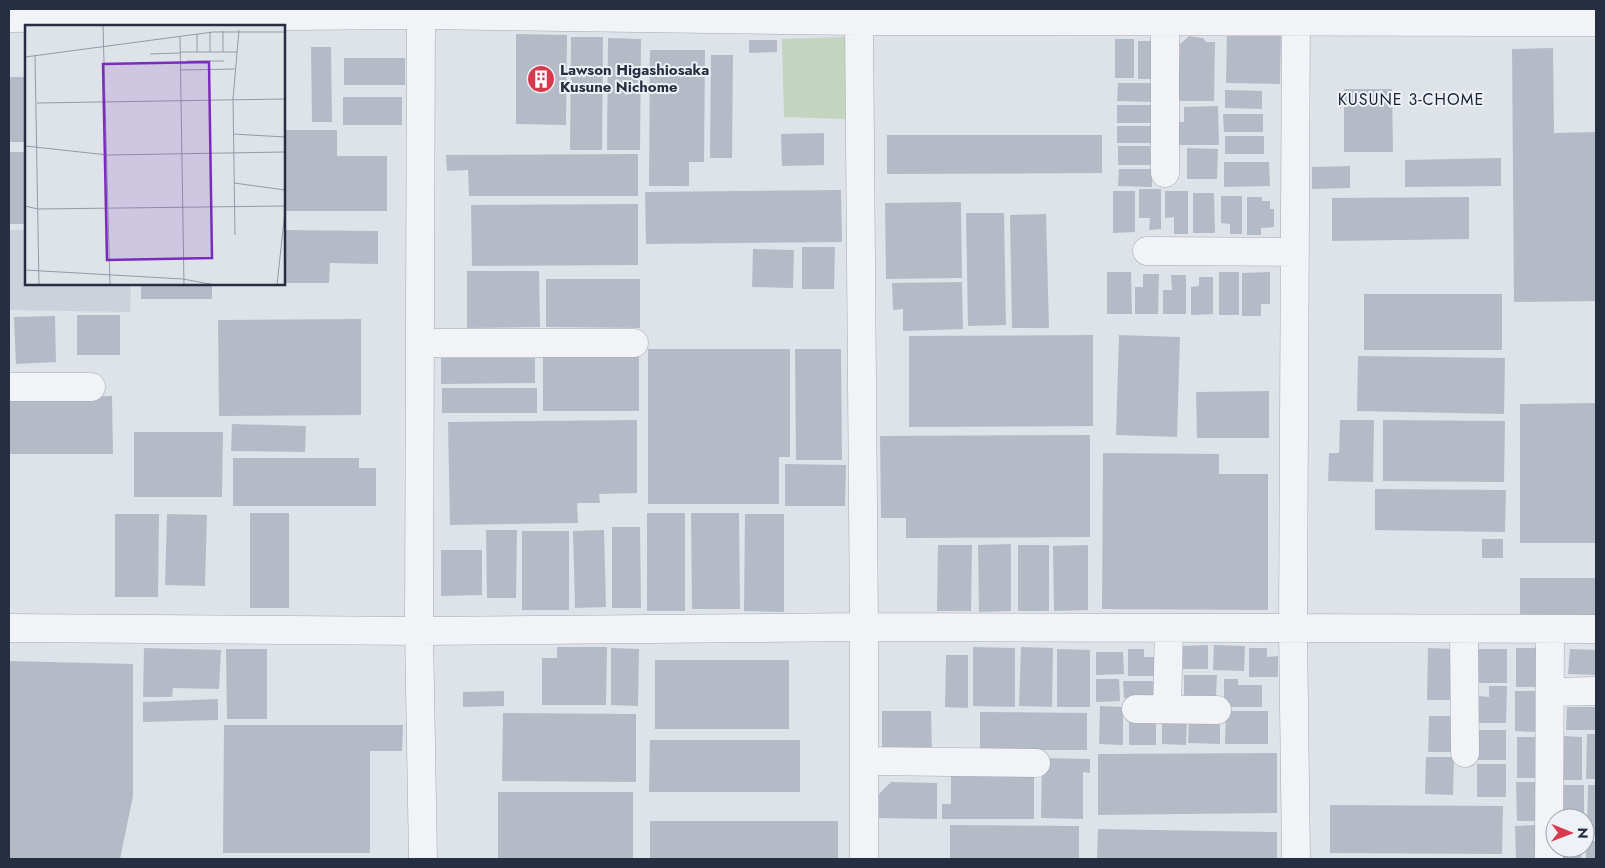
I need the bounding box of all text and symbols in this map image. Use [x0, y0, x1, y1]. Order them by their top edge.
inset map [25, 25, 285, 285]
place label: Lawson Higashiosaka Kusune Nichome [560, 59, 709, 98]
building icon: Lawson Higashiosaka Kusune Nichome [526, 64, 556, 94]
district label: KUSUNE 3-CHOME [1338, 88, 1484, 111]
north arrow [1545, 808, 1595, 858]
text: N [1573, 827, 1593, 839]

